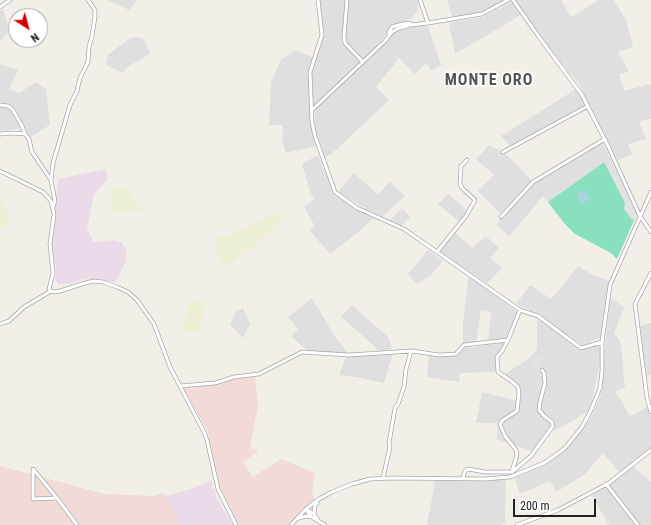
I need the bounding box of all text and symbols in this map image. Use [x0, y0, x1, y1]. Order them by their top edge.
north arrow [8, 8, 48, 48]
text: N [28, 30, 41, 45]
district label: MONTE ORO [445, 71, 533, 91]
scale bar [515, 491, 598, 517]
text: 200 m [520, 499, 550, 513]

